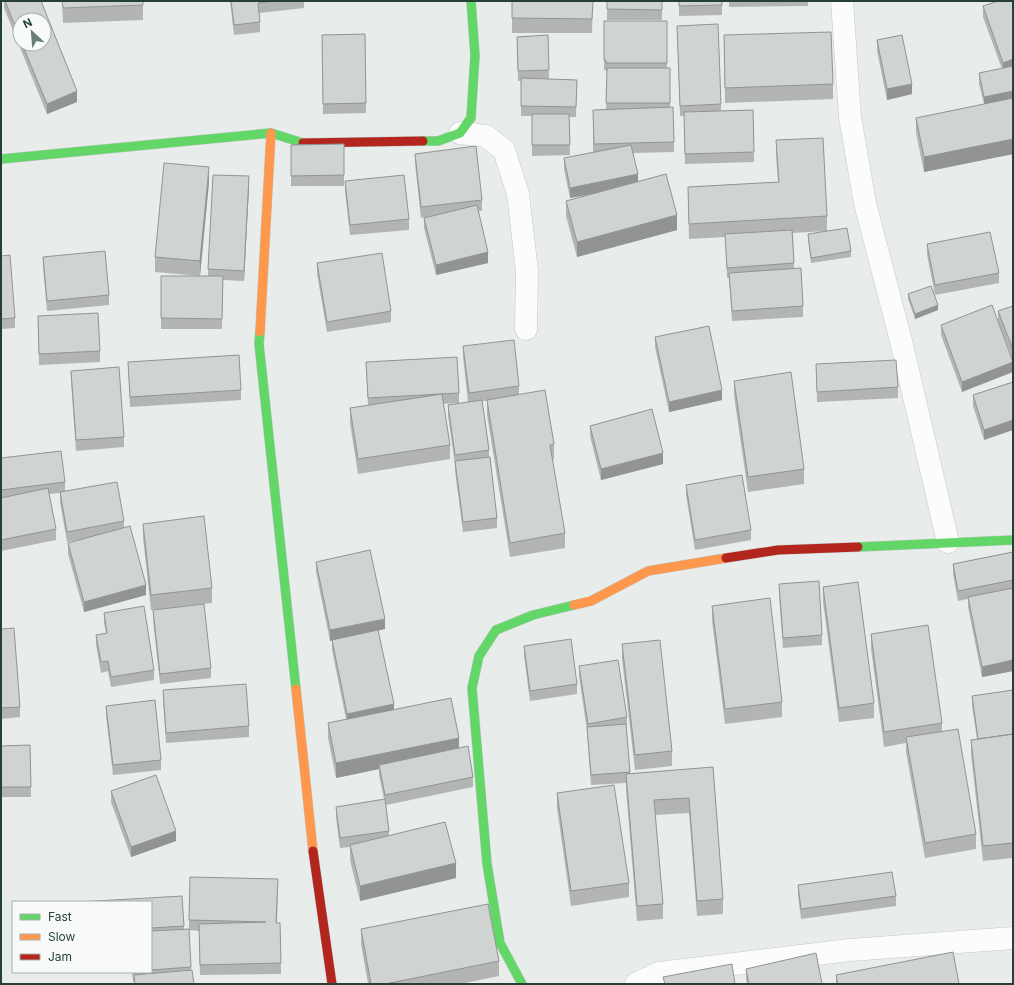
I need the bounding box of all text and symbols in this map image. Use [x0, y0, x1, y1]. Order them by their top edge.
north arrow [12, 12, 52, 52]
text: N [21, 15, 34, 31]
legend [12, 901, 152, 973]
text: Fast [48, 909, 72, 924]
text: Slow [48, 929, 76, 944]
text: Jam [48, 949, 72, 964]

